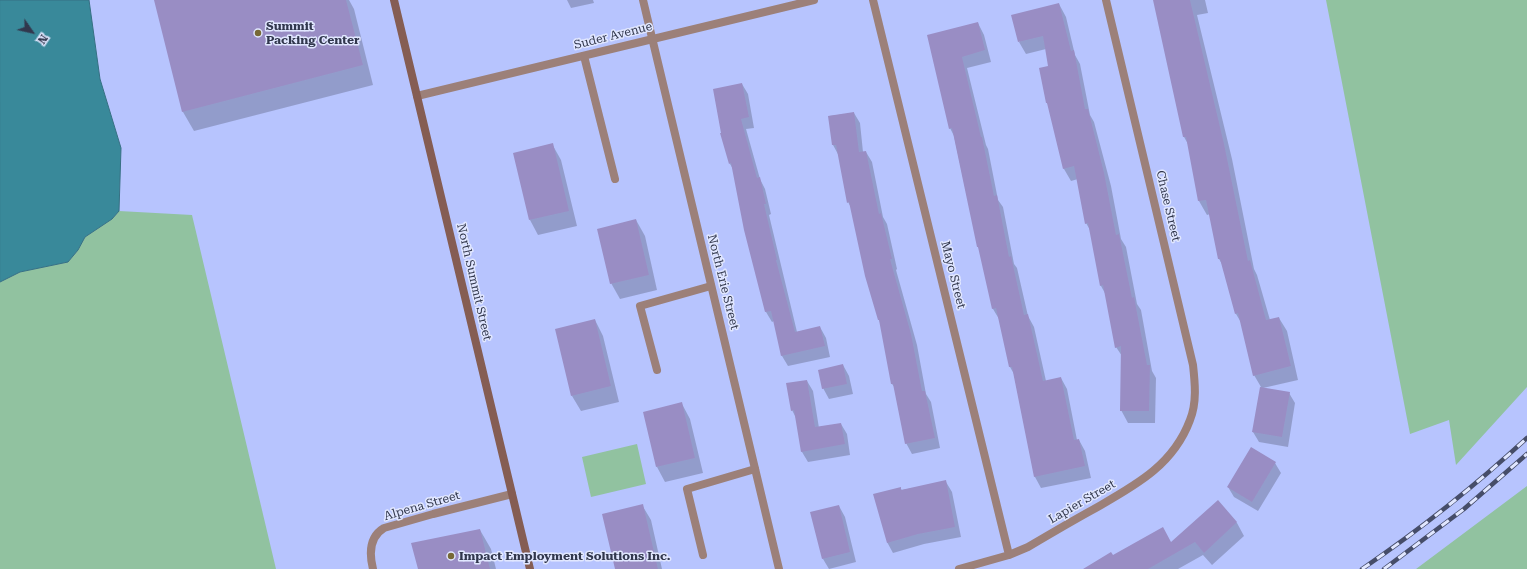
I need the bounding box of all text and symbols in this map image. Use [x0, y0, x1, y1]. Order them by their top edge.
north arrow [12, 12, 52, 52]
place label: Summit Packing Center [266, 19, 360, 47]
street label: Suder Avenue [572, 19, 654, 53]
marker: Summit Packing Center [253, 28, 263, 38]
text: N [35, 32, 50, 46]
street label: Chase Street [1153, 169, 1183, 243]
street label: North Summit Street [454, 222, 494, 342]
street label: North Erie Street [704, 233, 742, 331]
street label: Mayo Street [938, 240, 968, 310]
street label: Lapier Street [1046, 477, 1118, 527]
street label: Alpena Street [382, 488, 462, 524]
place label: Impact Employment Solutions Inc. [459, 549, 671, 563]
marker: Impact Employment Solutions Inc. [446, 551, 456, 561]

